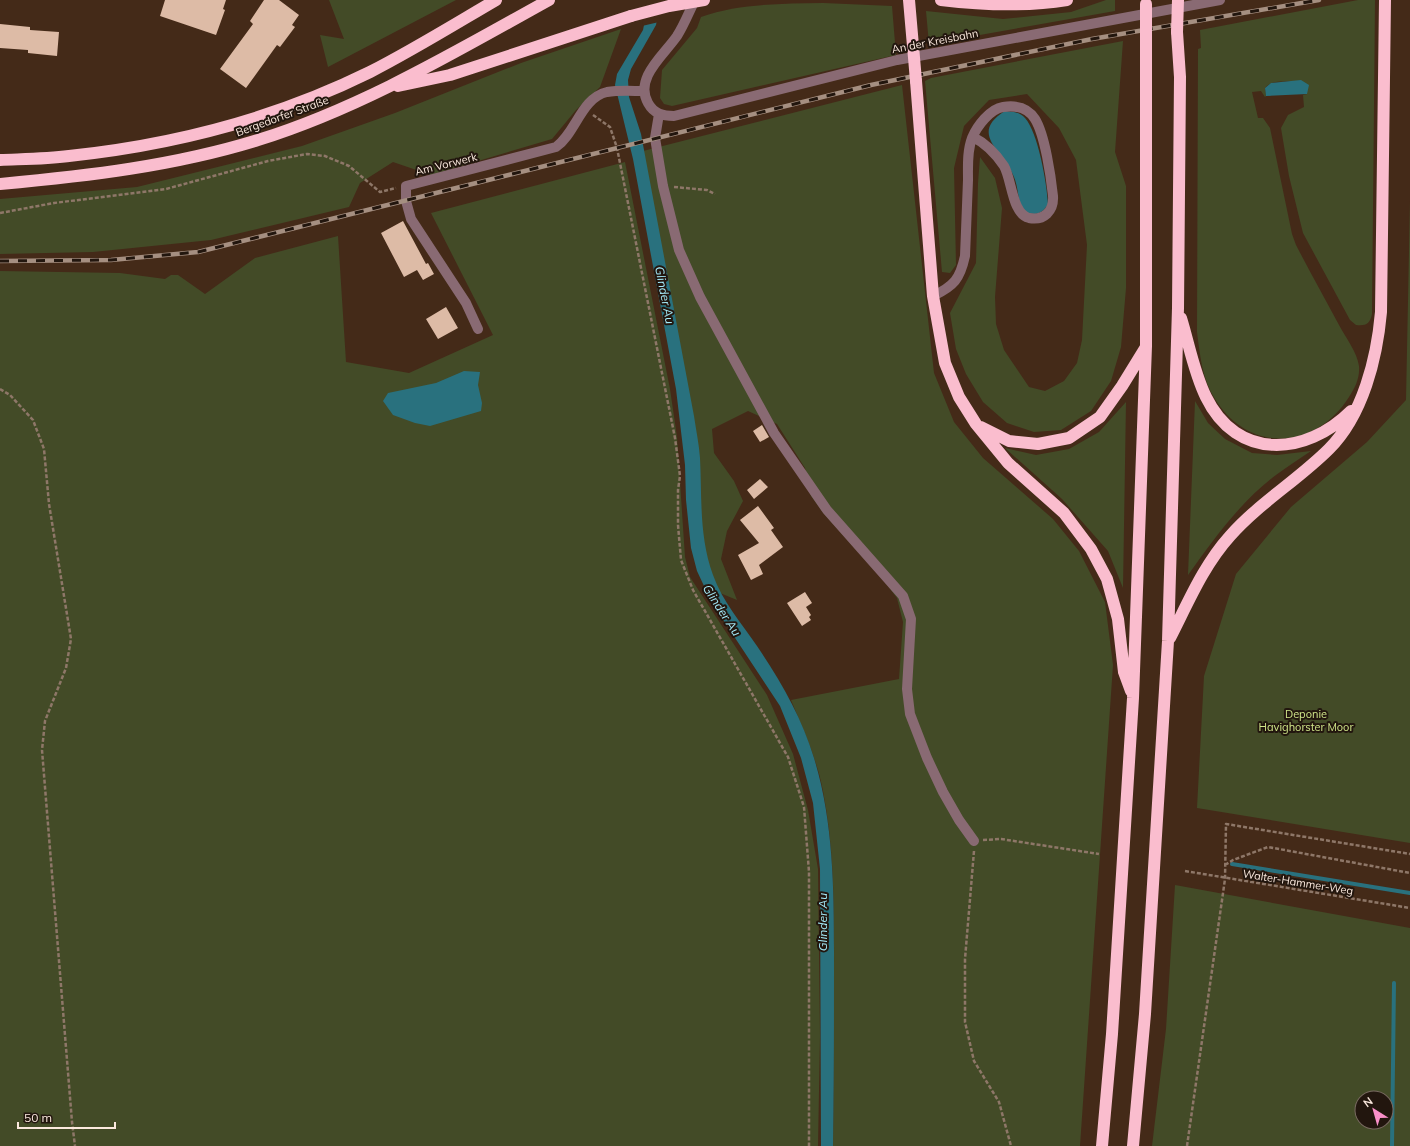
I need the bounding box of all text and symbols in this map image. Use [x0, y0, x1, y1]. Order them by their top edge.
street label: An der Kreisbahn [891, 26, 979, 56]
street label: Bergedorfer Straße [234, 93, 330, 139]
street label: Am Vorwerk [414, 149, 479, 178]
water label: Glinder Au [652, 265, 678, 325]
water label: Glinder Au [700, 581, 744, 639]
park label: Deponie Havighorster Moor [1259, 707, 1353, 734]
street label: Walter-Hammer-Weg [1242, 866, 1354, 898]
water label: Glinder Au [815, 893, 830, 951]
north arrow [1354, 1090, 1394, 1130]
text: N [1360, 1094, 1376, 1110]
scale bar [18, 1104, 115, 1130]
text: 50 m [24, 1110, 52, 1125]

